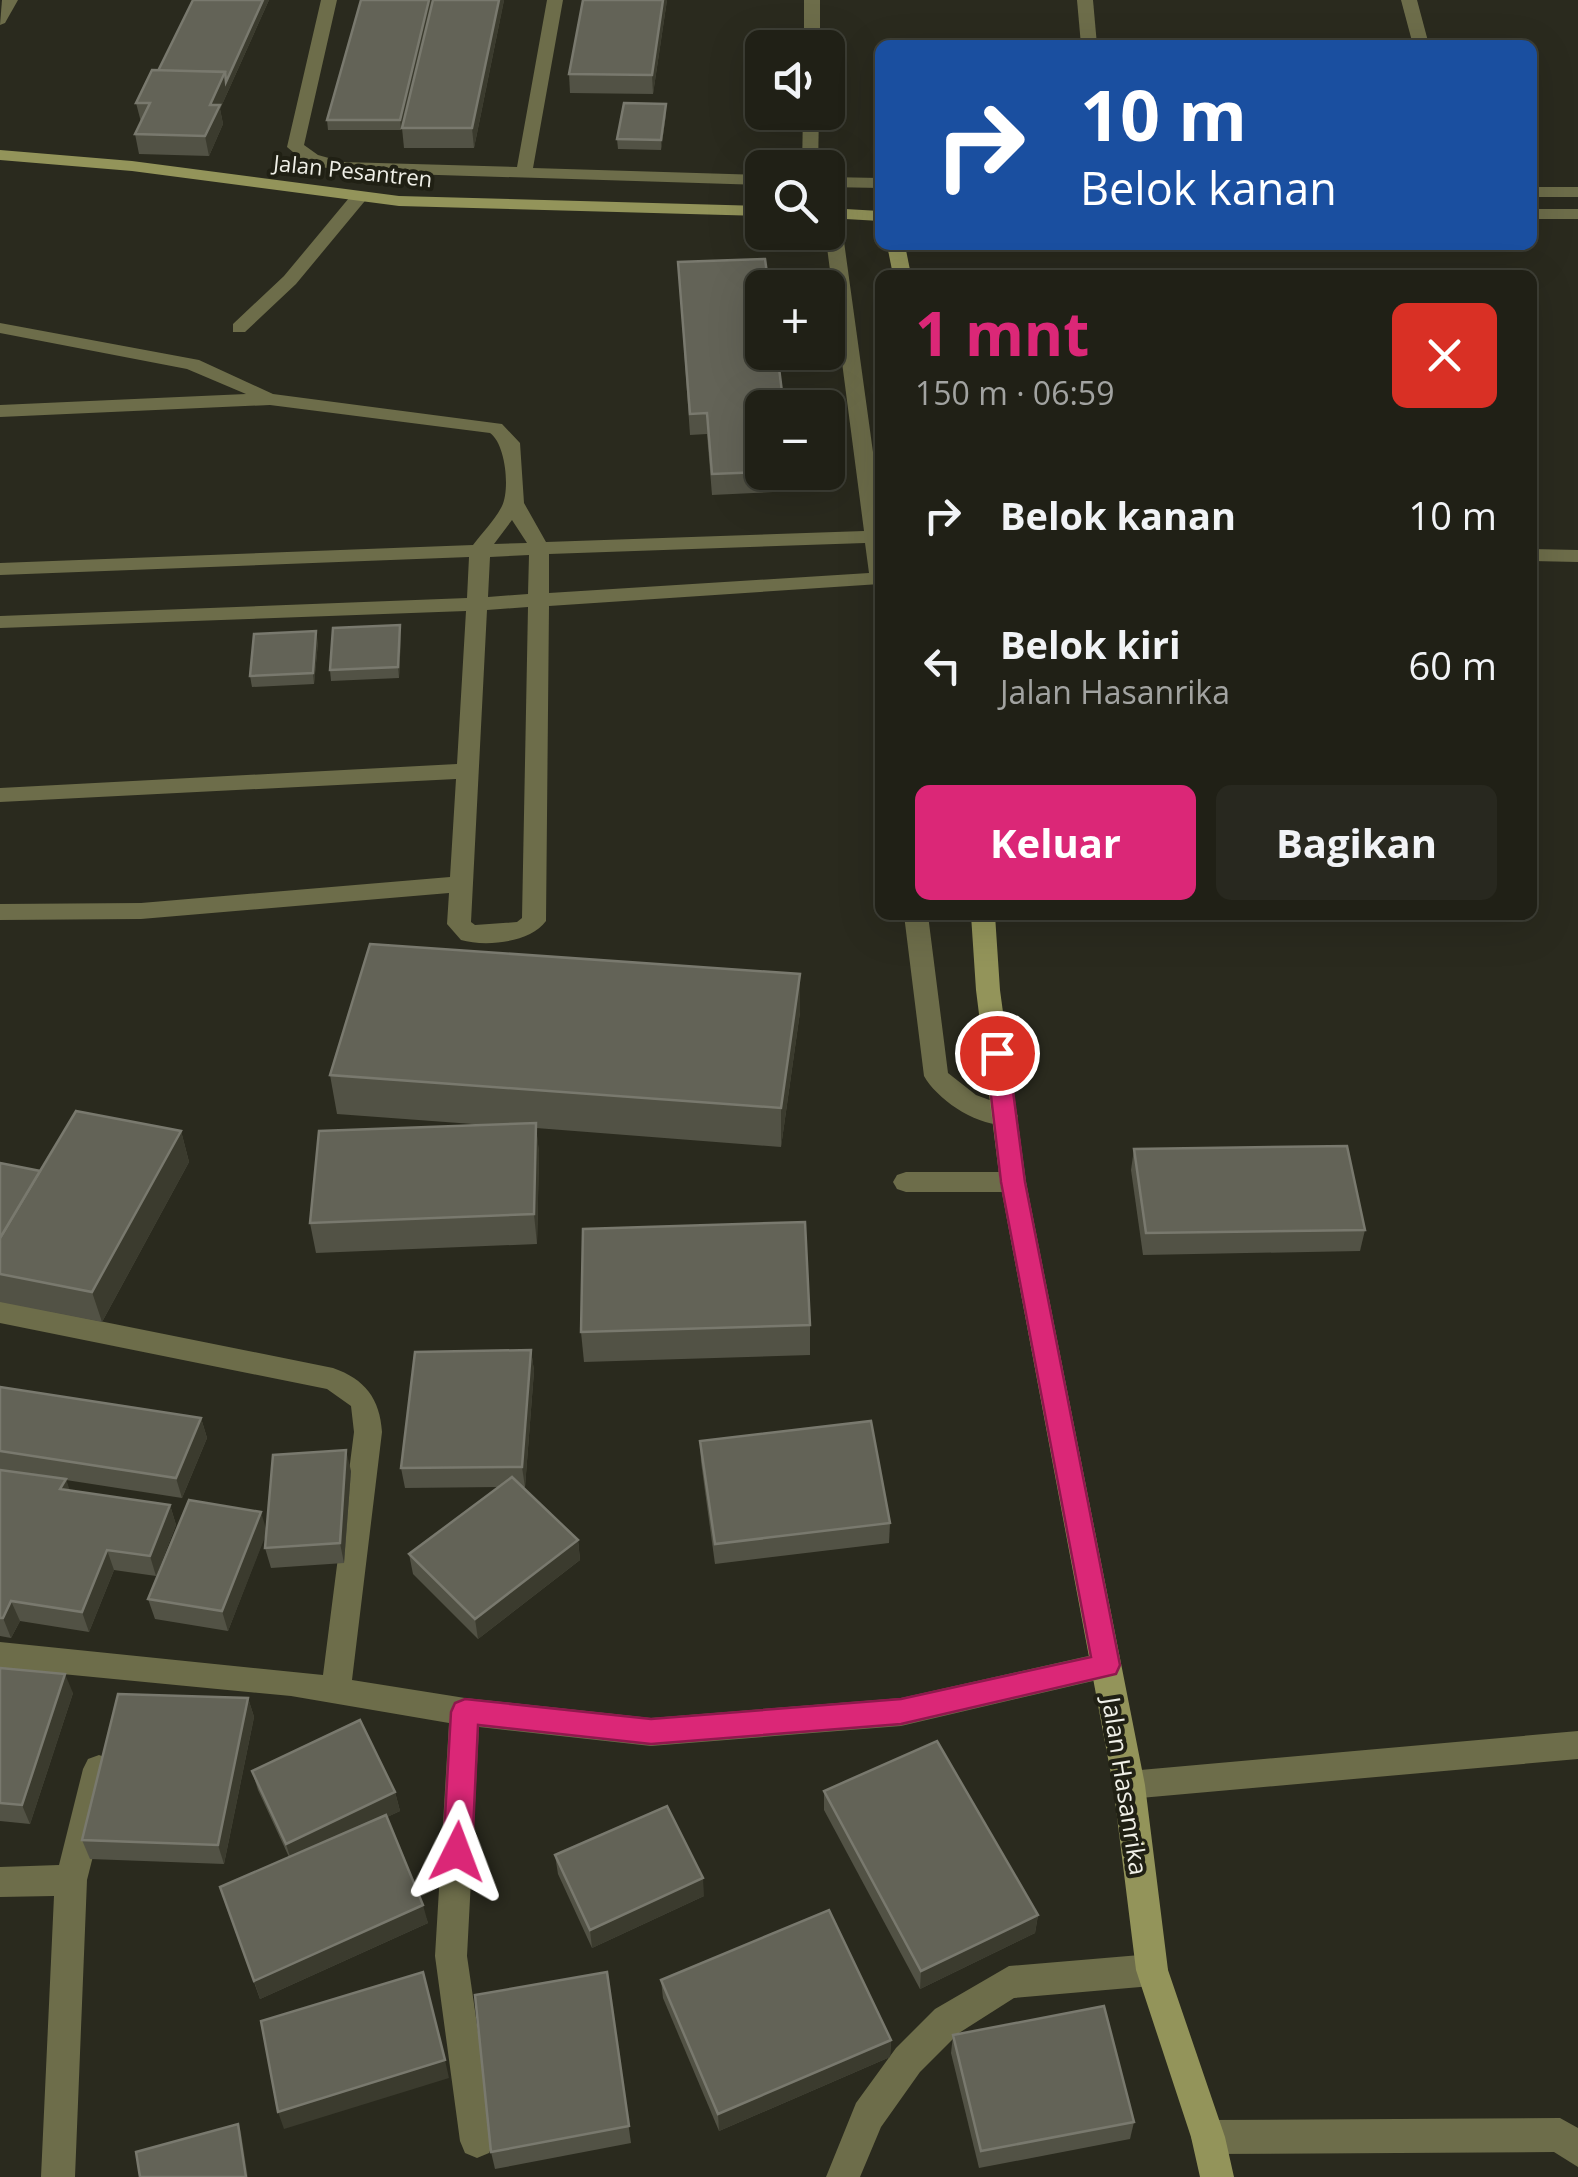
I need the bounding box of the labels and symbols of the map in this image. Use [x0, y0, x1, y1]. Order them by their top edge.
street label: Jalan Pesantren [270, 147, 434, 193]
pin [955, 1011, 1040, 1096]
street label: Jalan Hasanrika [1095, 1693, 1157, 1877]
position arrow [405, 1800, 509, 1904]

